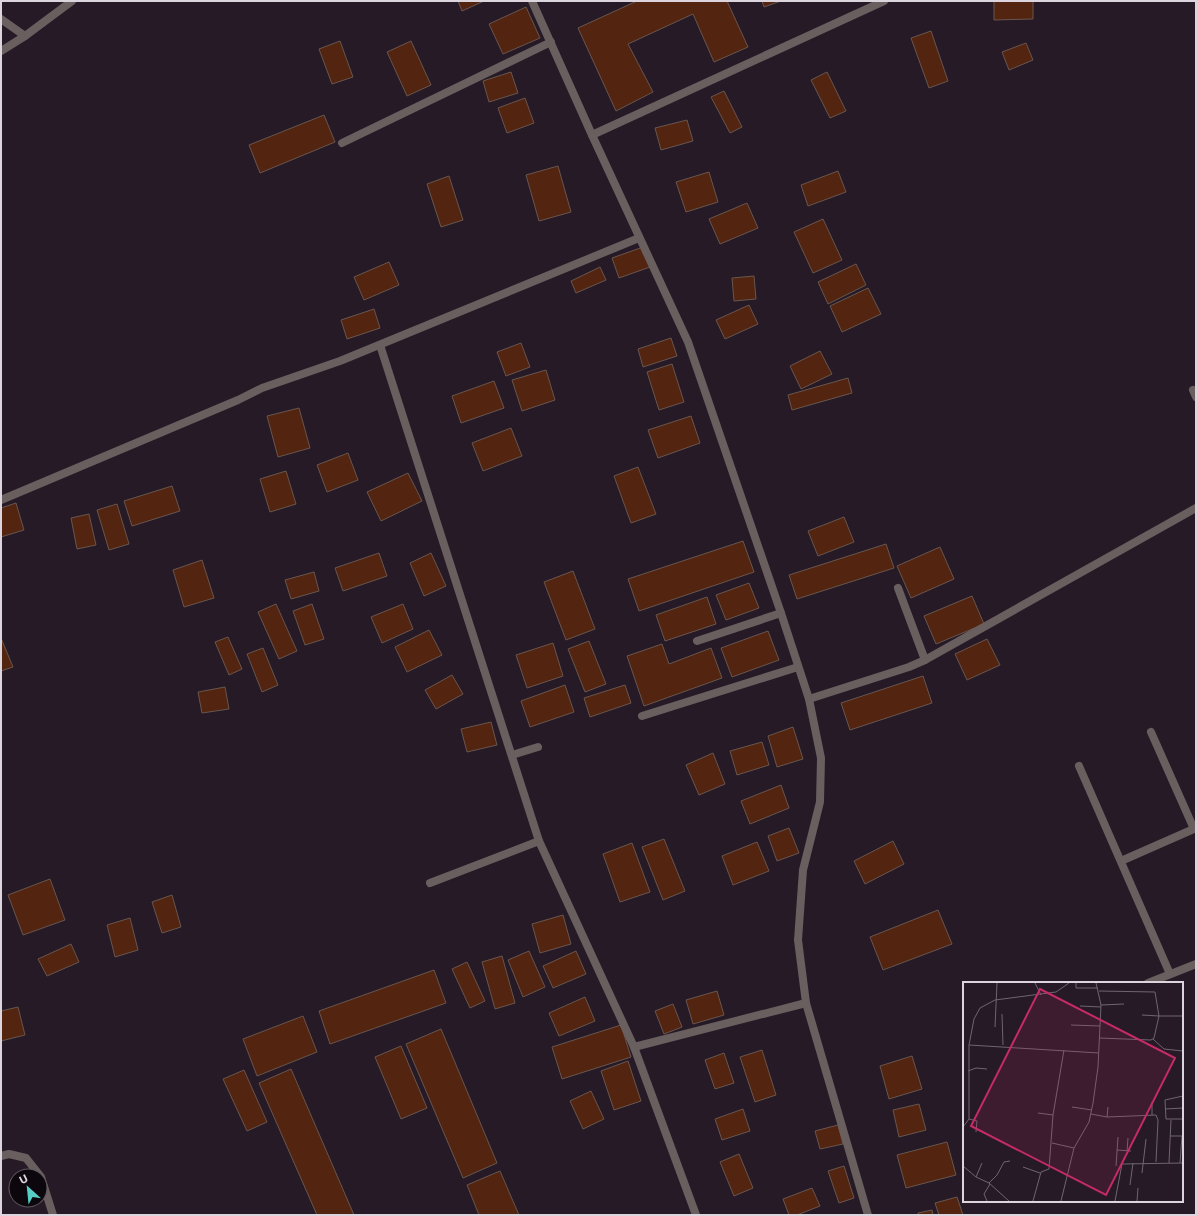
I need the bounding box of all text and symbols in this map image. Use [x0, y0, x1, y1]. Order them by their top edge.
inset map [963, 982, 1183, 1202]
north arrow [8, 1168, 48, 1208]
text: U [17, 1171, 30, 1186]

